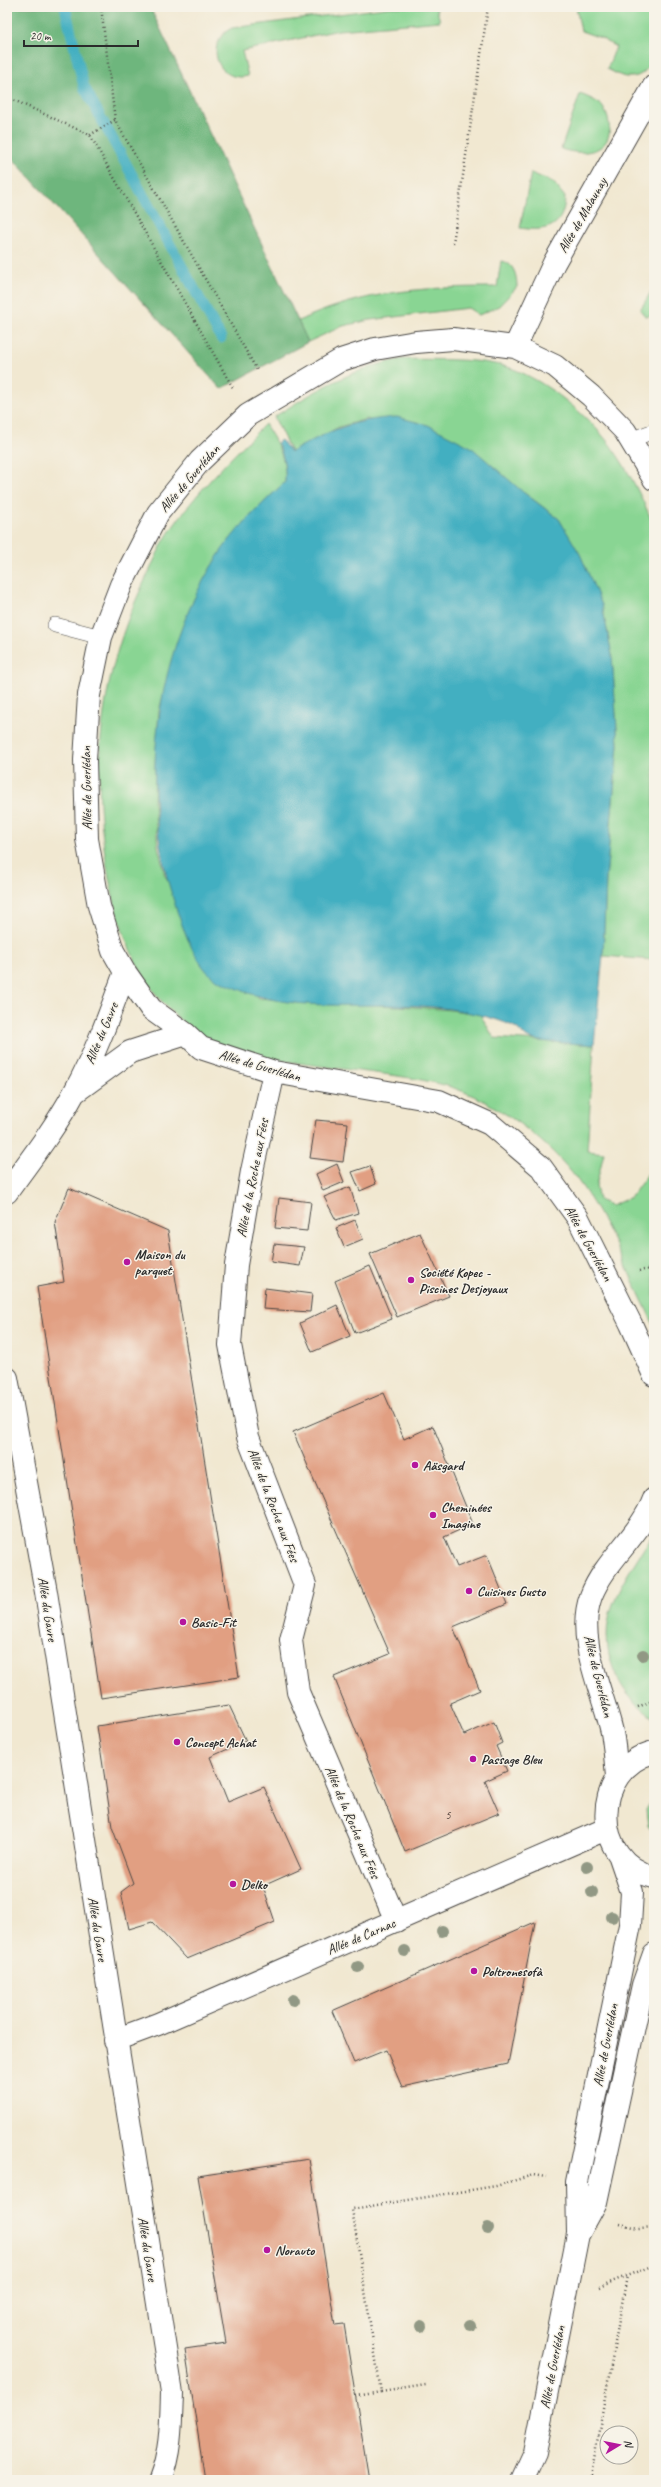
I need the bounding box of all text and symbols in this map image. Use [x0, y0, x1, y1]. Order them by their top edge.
scale bar [24, 22, 138, 48]
text: 20 m [30, 28, 52, 44]
street label: Allée de Malaunay [554, 174, 611, 256]
street label: Allée de Guerlédan [155, 440, 224, 516]
street label: Allée de Guerlédan [77, 745, 96, 830]
street label: Allée du Gavre [81, 999, 123, 1066]
street label: Allée de Guerlédan [217, 1046, 303, 1085]
street label: Allée de la Roche aux Fées [233, 1116, 273, 1239]
street label: Allée de Guerlédan [561, 1202, 617, 1285]
place label: Maison du parquet [135, 1246, 187, 1279]
marker: Maison du parquet [122, 1257, 132, 1267]
place label: Société Kopec - Piscines Desjoyaux [419, 1264, 508, 1297]
marker: Société Kopec - Piscines Desjoyaux [406, 1275, 416, 1285]
street label: Allée de la Roche aux Fées [244, 1446, 303, 1566]
place label: Aäsgard [423, 1457, 466, 1474]
marker: Aäsgard [410, 1460, 420, 1470]
place label: Cheminées Imagine [441, 1499, 493, 1532]
marker: Cheminées Imagine [428, 1510, 438, 1520]
street label: Allée du Gavre [34, 1576, 61, 1644]
place label: Cuisines Gusto [477, 1583, 546, 1600]
marker: Cuisines Gusto [464, 1586, 474, 1596]
place label: Basic-Fit [191, 1614, 237, 1631]
marker: Basic-Fit [178, 1617, 188, 1627]
street label: Allée de Guerlédan [580, 1633, 617, 1720]
place label: Concept Achat [185, 1734, 257, 1751]
marker: Concept Achat [172, 1737, 182, 1747]
place label: Passage Bleu [481, 1751, 544, 1768]
marker: Passage Bleu [468, 1754, 478, 1764]
street label: Allée de la Roche aux Fées [321, 1763, 384, 1882]
house number: 5 [445, 1807, 451, 1823]
place label: Delko [241, 1876, 269, 1893]
marker: Delko [228, 1879, 238, 1889]
street label: Allée du Gavre [84, 1896, 111, 1964]
street label: Allée de Carnac [325, 1914, 399, 1958]
place label: Poltronesofà [482, 1963, 544, 1980]
marker: Poltronesofà [469, 1966, 479, 1976]
street label: Allée de Guerlédan [589, 2002, 622, 2088]
street label: Allée du Gavre [134, 2216, 161, 2284]
place label: Norauto [275, 2242, 315, 2259]
marker: Norauto [262, 2245, 272, 2255]
street label: Allée de Guerlédan [536, 2324, 569, 2410]
north arrow [599, 2425, 639, 2465]
text: N [621, 2439, 637, 2450]

